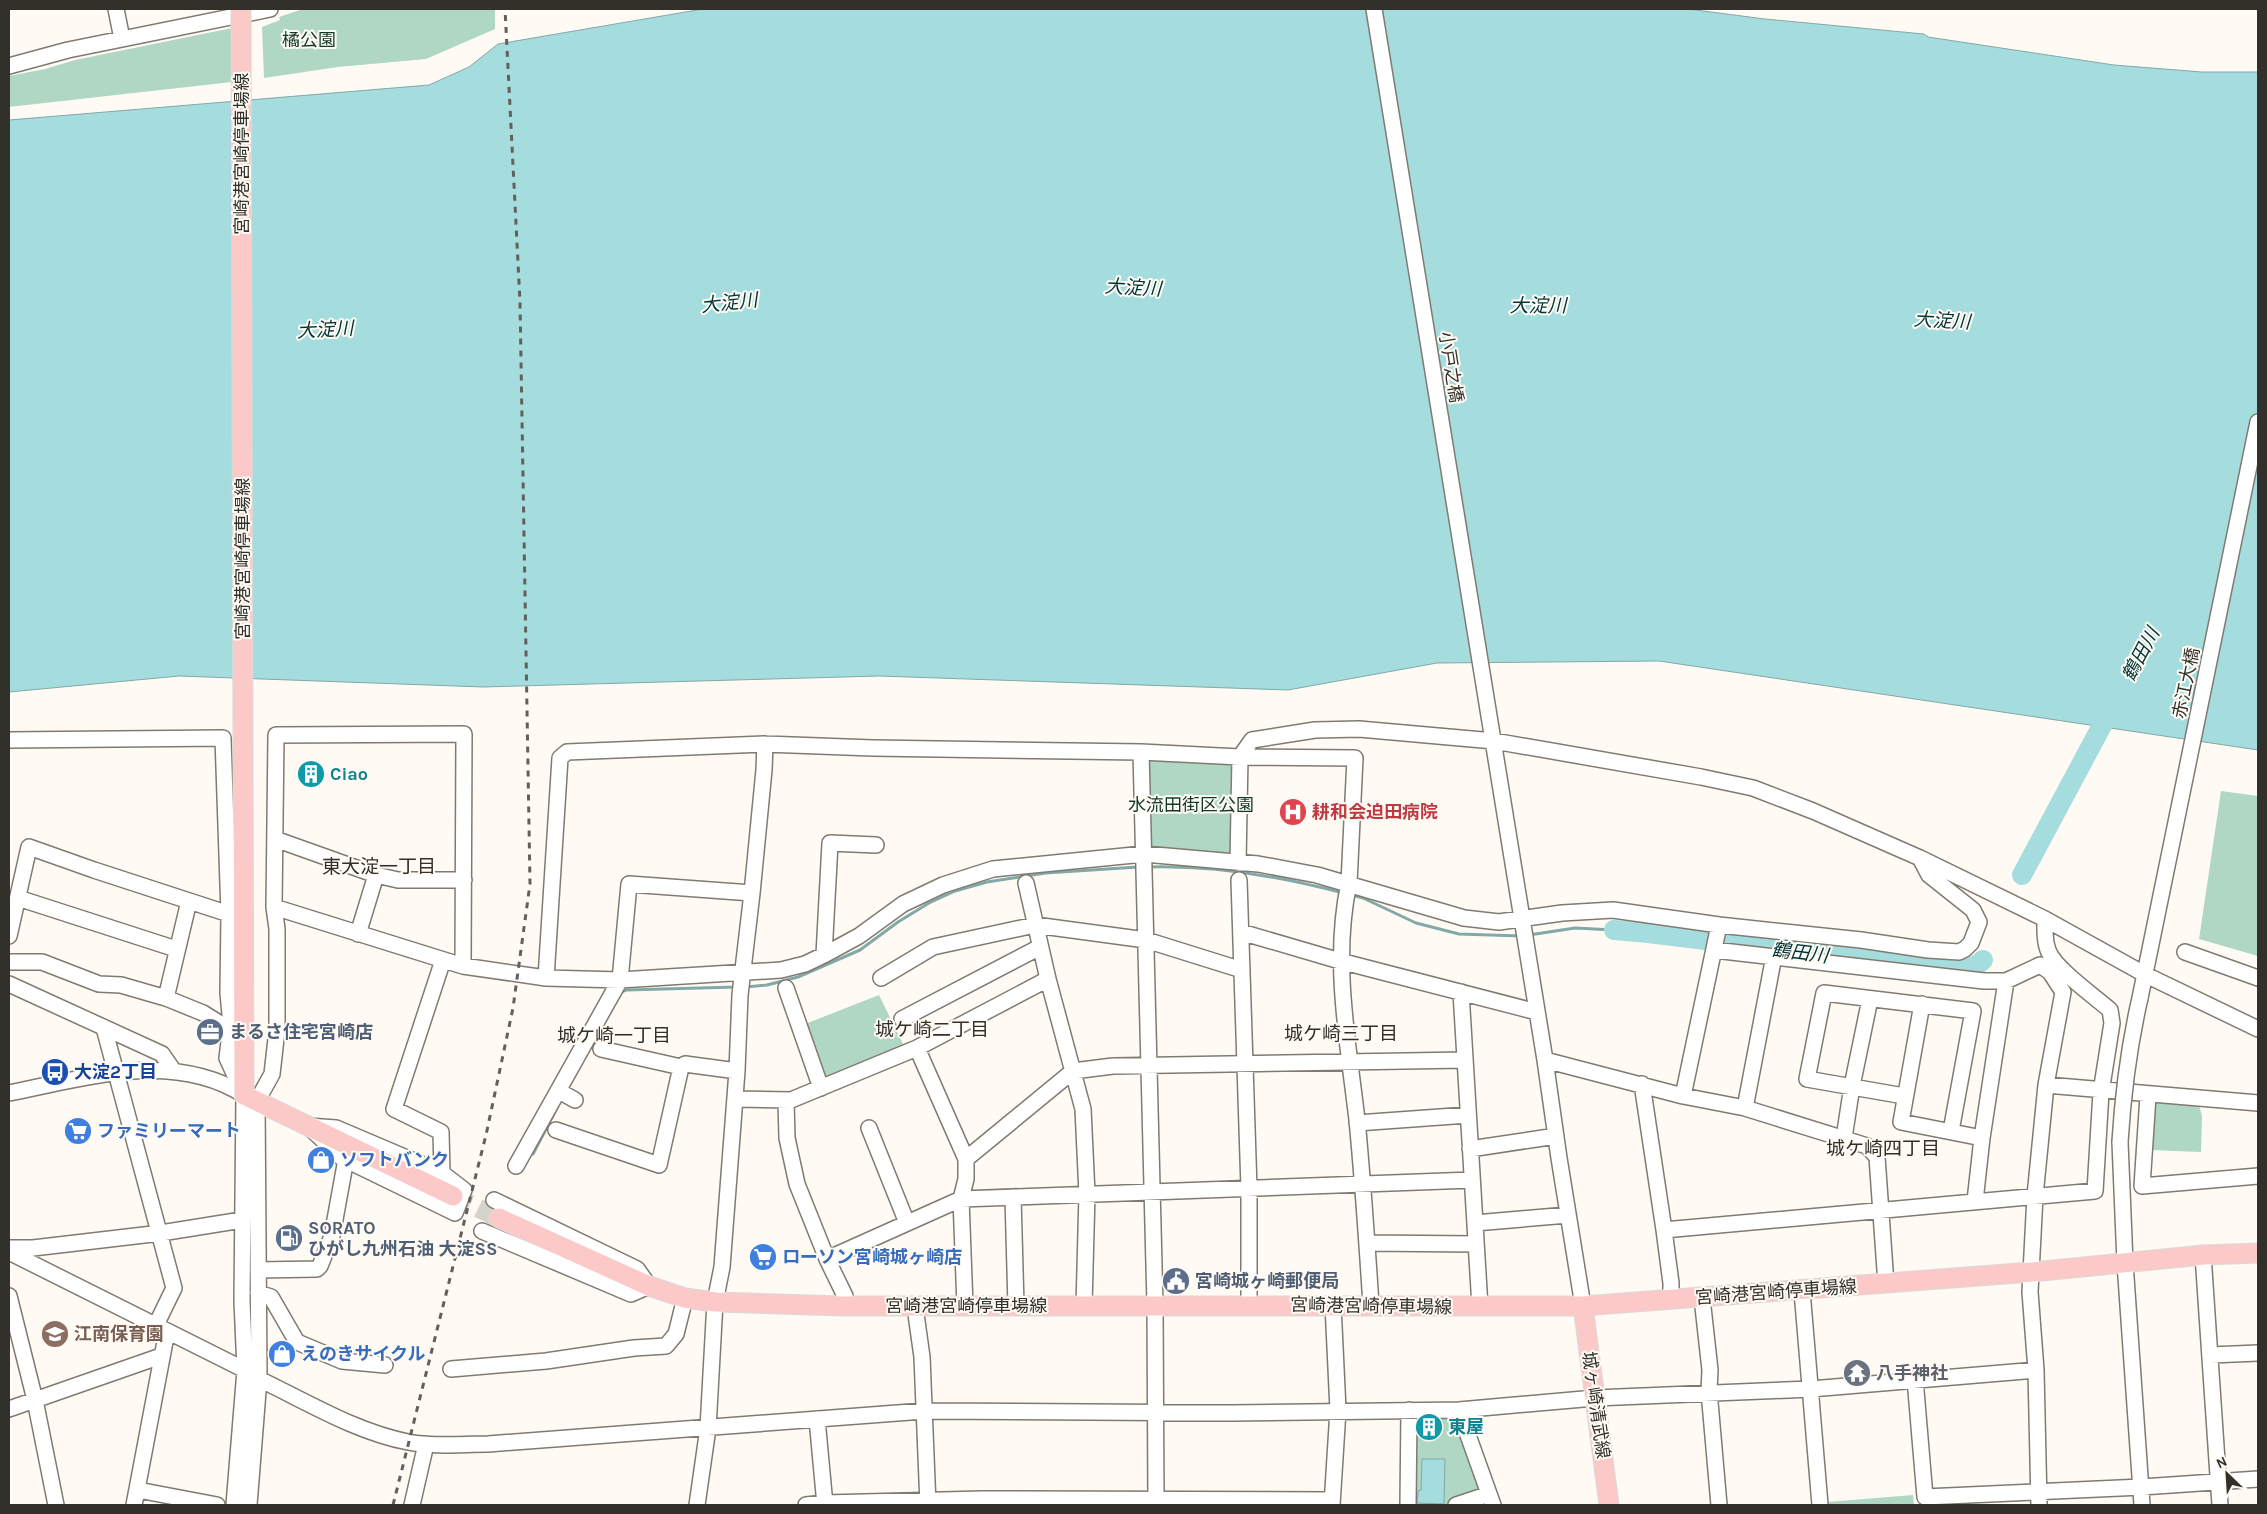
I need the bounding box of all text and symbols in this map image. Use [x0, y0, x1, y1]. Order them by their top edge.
park label: 橘公園 [282, 29, 336, 51]
street label: 宮崎港宮崎停車場線 [231, 73, 253, 235]
water label: 大淀川 [1104, 276, 1164, 301]
water label: 大淀川 [700, 289, 761, 317]
water label: 大淀川 [1509, 295, 1568, 317]
water label: 大淀川 [1913, 309, 1973, 334]
water label: 大淀川 [296, 317, 356, 342]
street label: 小戸之橋 [1435, 330, 1467, 404]
street label: 宮崎港宮崎停車場線 [232, 478, 254, 640]
water label: 鶴田川 [2118, 622, 2165, 685]
street label: 赤江大橋 [2168, 645, 2204, 721]
building icon: Ciao [296, 759, 326, 789]
place label: Ciao [330, 763, 368, 785]
park label: 水流田街区公園 [1128, 794, 1254, 816]
hospital icon: 耕和会迫田病院 [1278, 797, 1308, 827]
place label: 耕和会迫田病院 [1312, 801, 1438, 823]
district label: 東大淀一丁目 [322, 856, 436, 878]
water label: 鶴田川 [1770, 939, 1831, 968]
office icon: まるさ住宅宮崎店 [195, 1017, 225, 1047]
district label: 城ケ崎二丁目 [875, 1019, 989, 1041]
place label: まるさ住宅宮崎店 [229, 1021, 373, 1043]
district label: 城ケ崎三丁目 [1284, 1023, 1398, 1045]
district label: 城ケ崎一丁目 [557, 1025, 671, 1047]
bus stop icon: 大淀2丁目 [40, 1057, 70, 1087]
place label: 大淀2丁目 [74, 1061, 157, 1083]
supermarket icon: ファミリーマート [63, 1116, 93, 1146]
place label: ファミリーマート [97, 1120, 241, 1142]
district label: 城ケ崎四丁目 [1826, 1138, 1940, 1160]
shop icon: ソフトバンク [306, 1145, 336, 1175]
place label: ソフトバンク [340, 1149, 449, 1171]
place label: SORATO ひがし九州石油 大淀SS [308, 1217, 498, 1260]
fuel station icon: SORATO ひがし九州石油 大淀SS [274, 1223, 304, 1253]
supermarket icon: ローソン宮崎城ヶ崎店 [748, 1242, 778, 1272]
place label: ローソン宮崎城ヶ崎店 [782, 1246, 962, 1268]
public building icon: 宮崎城ヶ崎郵便局 [1161, 1266, 1191, 1296]
place label: 宮崎城ヶ崎郵便局 [1195, 1270, 1339, 1292]
street label: 宮崎港宮崎停車場線 [1694, 1275, 1858, 1309]
street label: 宮崎港宮崎停車場線 [1290, 1294, 1452, 1318]
street label: 宮崎港宮崎停車場線 [885, 1295, 1047, 1317]
school or university icon: 江南保育園 [40, 1319, 70, 1349]
place label: 江南保育園 [74, 1323, 164, 1345]
shop icon: えのきサイクル [267, 1339, 297, 1369]
place label: えのきサイクル [301, 1343, 426, 1365]
street label: 城ヶ崎清武線 [1578, 1350, 1614, 1460]
temple icon: 八手神社 [1842, 1358, 1872, 1388]
place label: 八手神社 [1876, 1362, 1948, 1384]
building icon: 東屋 [1414, 1412, 1444, 1442]
place label: 東屋 [1448, 1416, 1484, 1438]
north arrow [2202, 1449, 2252, 1499]
text: N [2214, 1453, 2230, 1472]

